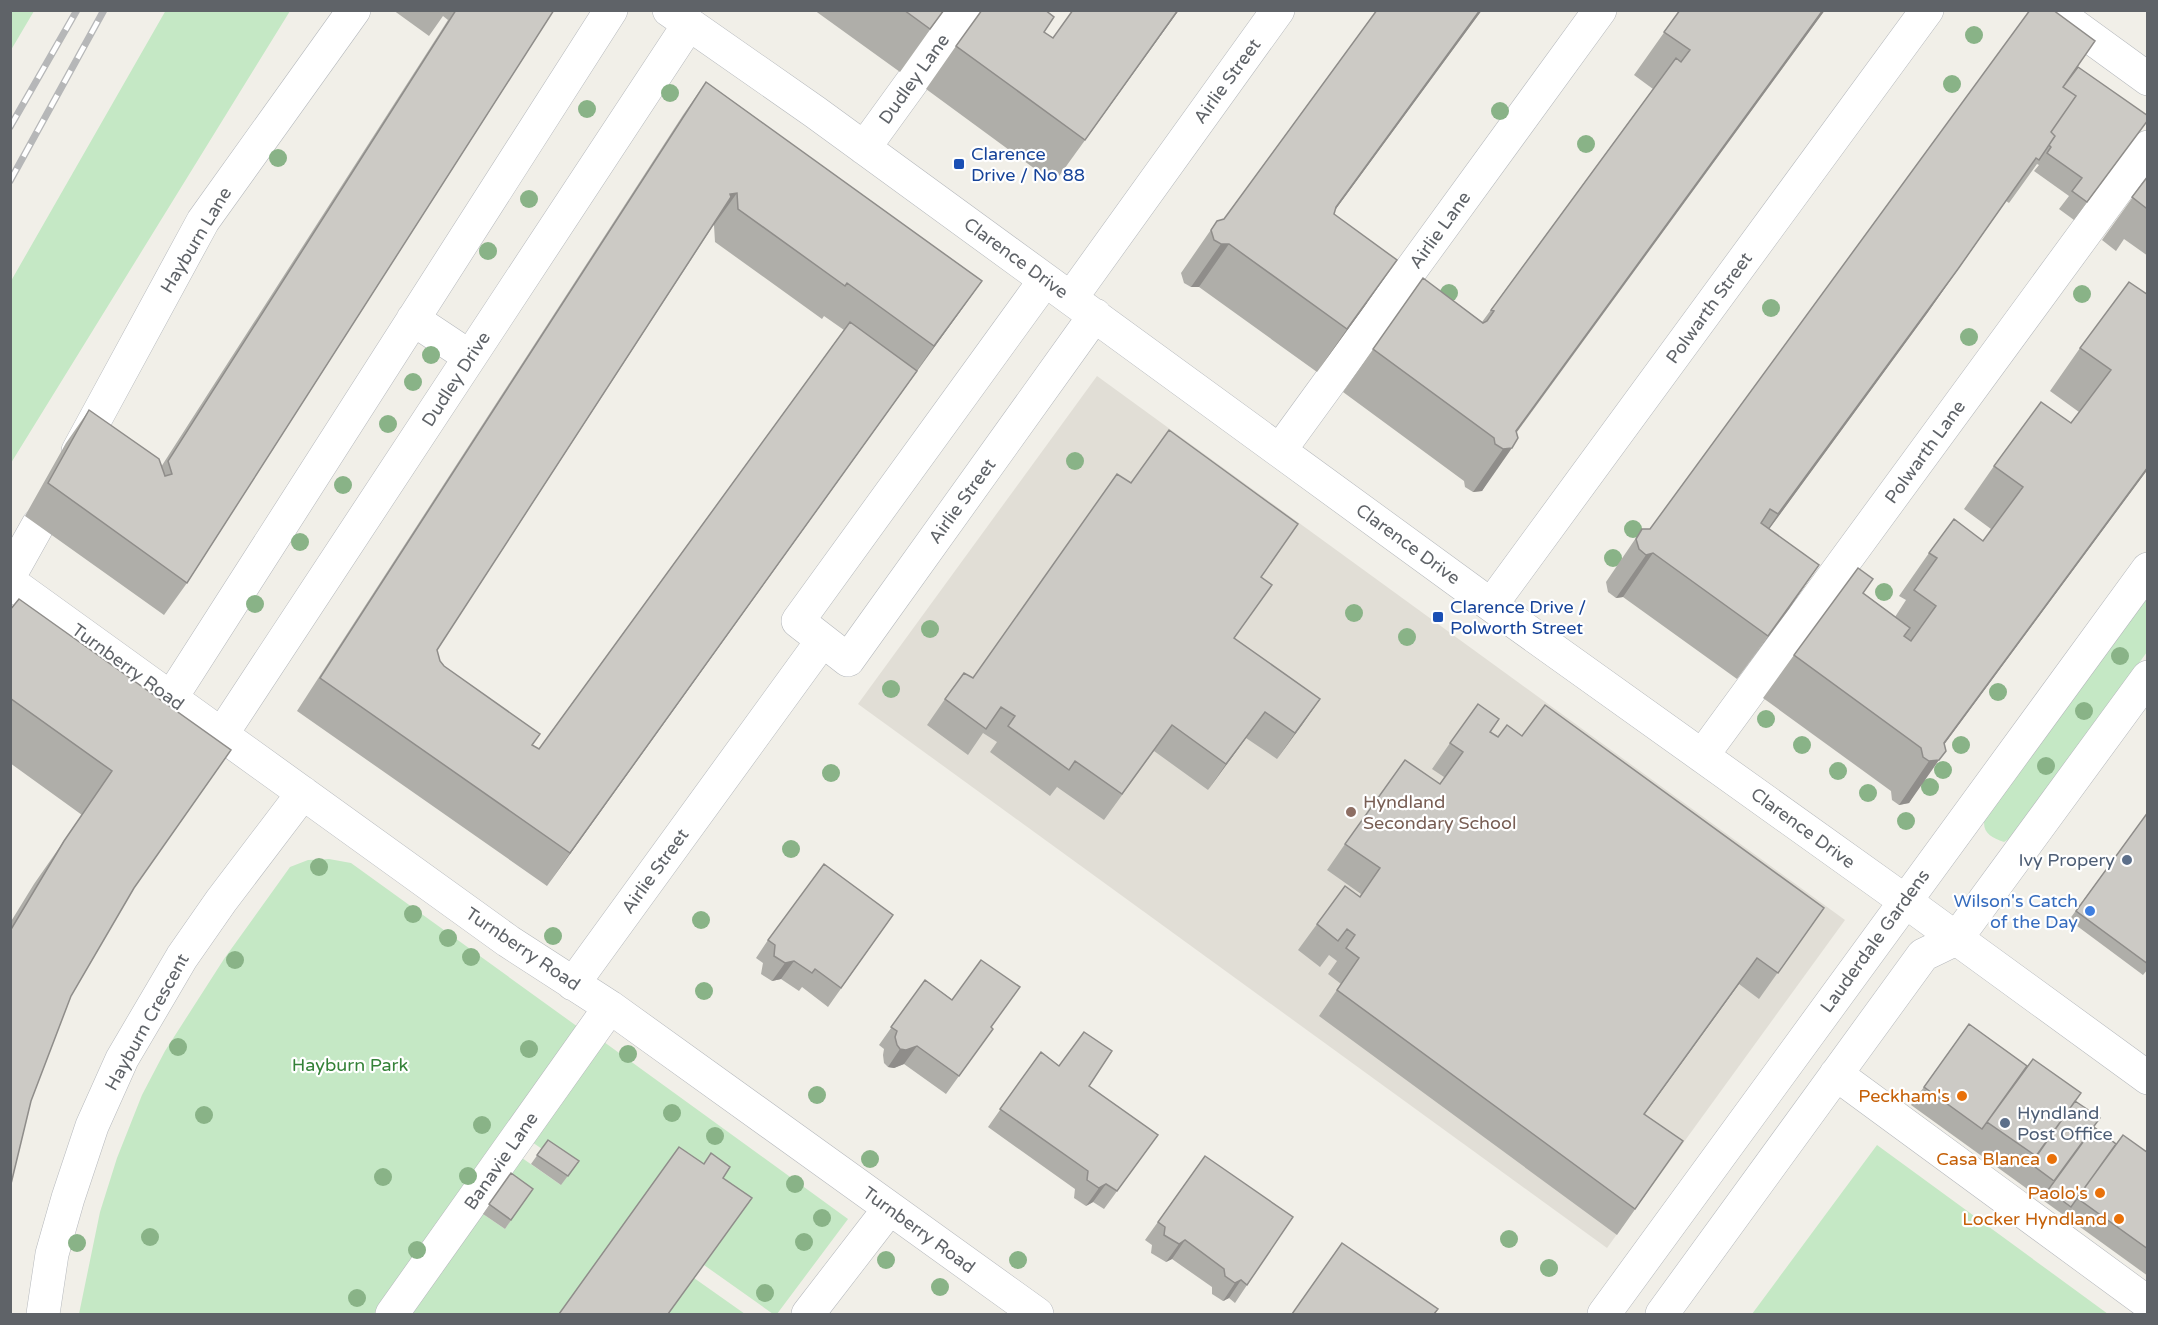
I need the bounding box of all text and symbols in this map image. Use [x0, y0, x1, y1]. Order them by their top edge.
street label: Dudley Lane [874, 30, 954, 128]
street label: Airlie Street [1189, 34, 1265, 128]
place label: Clarence Drive / No 88 [971, 143, 1085, 186]
marker: Clarence Drive / No 88 [952, 157, 966, 171]
street label: Hayburn Lane [156, 183, 236, 297]
street label: Airlie Lane [1405, 187, 1475, 273]
street label: Clarence Drive [960, 213, 1072, 303]
street label: Polwarth Street [1661, 248, 1757, 368]
street label: Dudley Drive [417, 327, 495, 431]
street label: Polwarth Lane [1880, 396, 1970, 508]
street label: Airlie Street [924, 454, 1000, 548]
street label: Clarence Drive [1352, 499, 1464, 589]
place label: Clarence Drive / Polworth Street [1450, 596, 1586, 639]
marker: Clarence Drive / Polworth Street [1431, 610, 1445, 624]
street label: Turnberry Road [67, 619, 189, 715]
street label: Clarence Drive [1747, 783, 1859, 873]
place label: Hyndland Secondary School [1363, 791, 1516, 834]
marker: Hyndland Secondary School [1344, 805, 1358, 819]
street label: Airlie Street [617, 824, 693, 918]
place label: Ivy Propery [2019, 849, 2115, 871]
marker: Ivy Propery [2120, 853, 2134, 867]
street label: Lauderdale Gardens [1816, 865, 1934, 1017]
place label: Wilson's Catch of the Day [1953, 890, 2078, 933]
street label: Turnberry Road [461, 903, 585, 995]
marker: Wilson's Catch of the Day [2083, 904, 2097, 918]
street label: Hayburn Crescent [100, 950, 194, 1094]
park label: Hayburn Park [292, 1054, 408, 1076]
place label: Peckham's [1858, 1085, 1950, 1107]
marker: Peckham's [1955, 1089, 1969, 1103]
place label: Hyndland Post Office [2017, 1102, 2113, 1145]
street label: Banavie Lane [459, 1108, 543, 1214]
marker: Hyndland Post Office [1998, 1116, 2012, 1130]
place label: Casa Blanca [1936, 1148, 2040, 1170]
marker: Casa Blanca [2045, 1152, 2059, 1166]
street label: Turnberry Road [858, 1182, 980, 1278]
place label: Paolo's [2027, 1182, 2088, 1204]
marker: Paolo's [2093, 1186, 2107, 1200]
place label: Locker Hyndland [1962, 1208, 2107, 1230]
marker: Locker Hyndland [2112, 1212, 2126, 1226]

